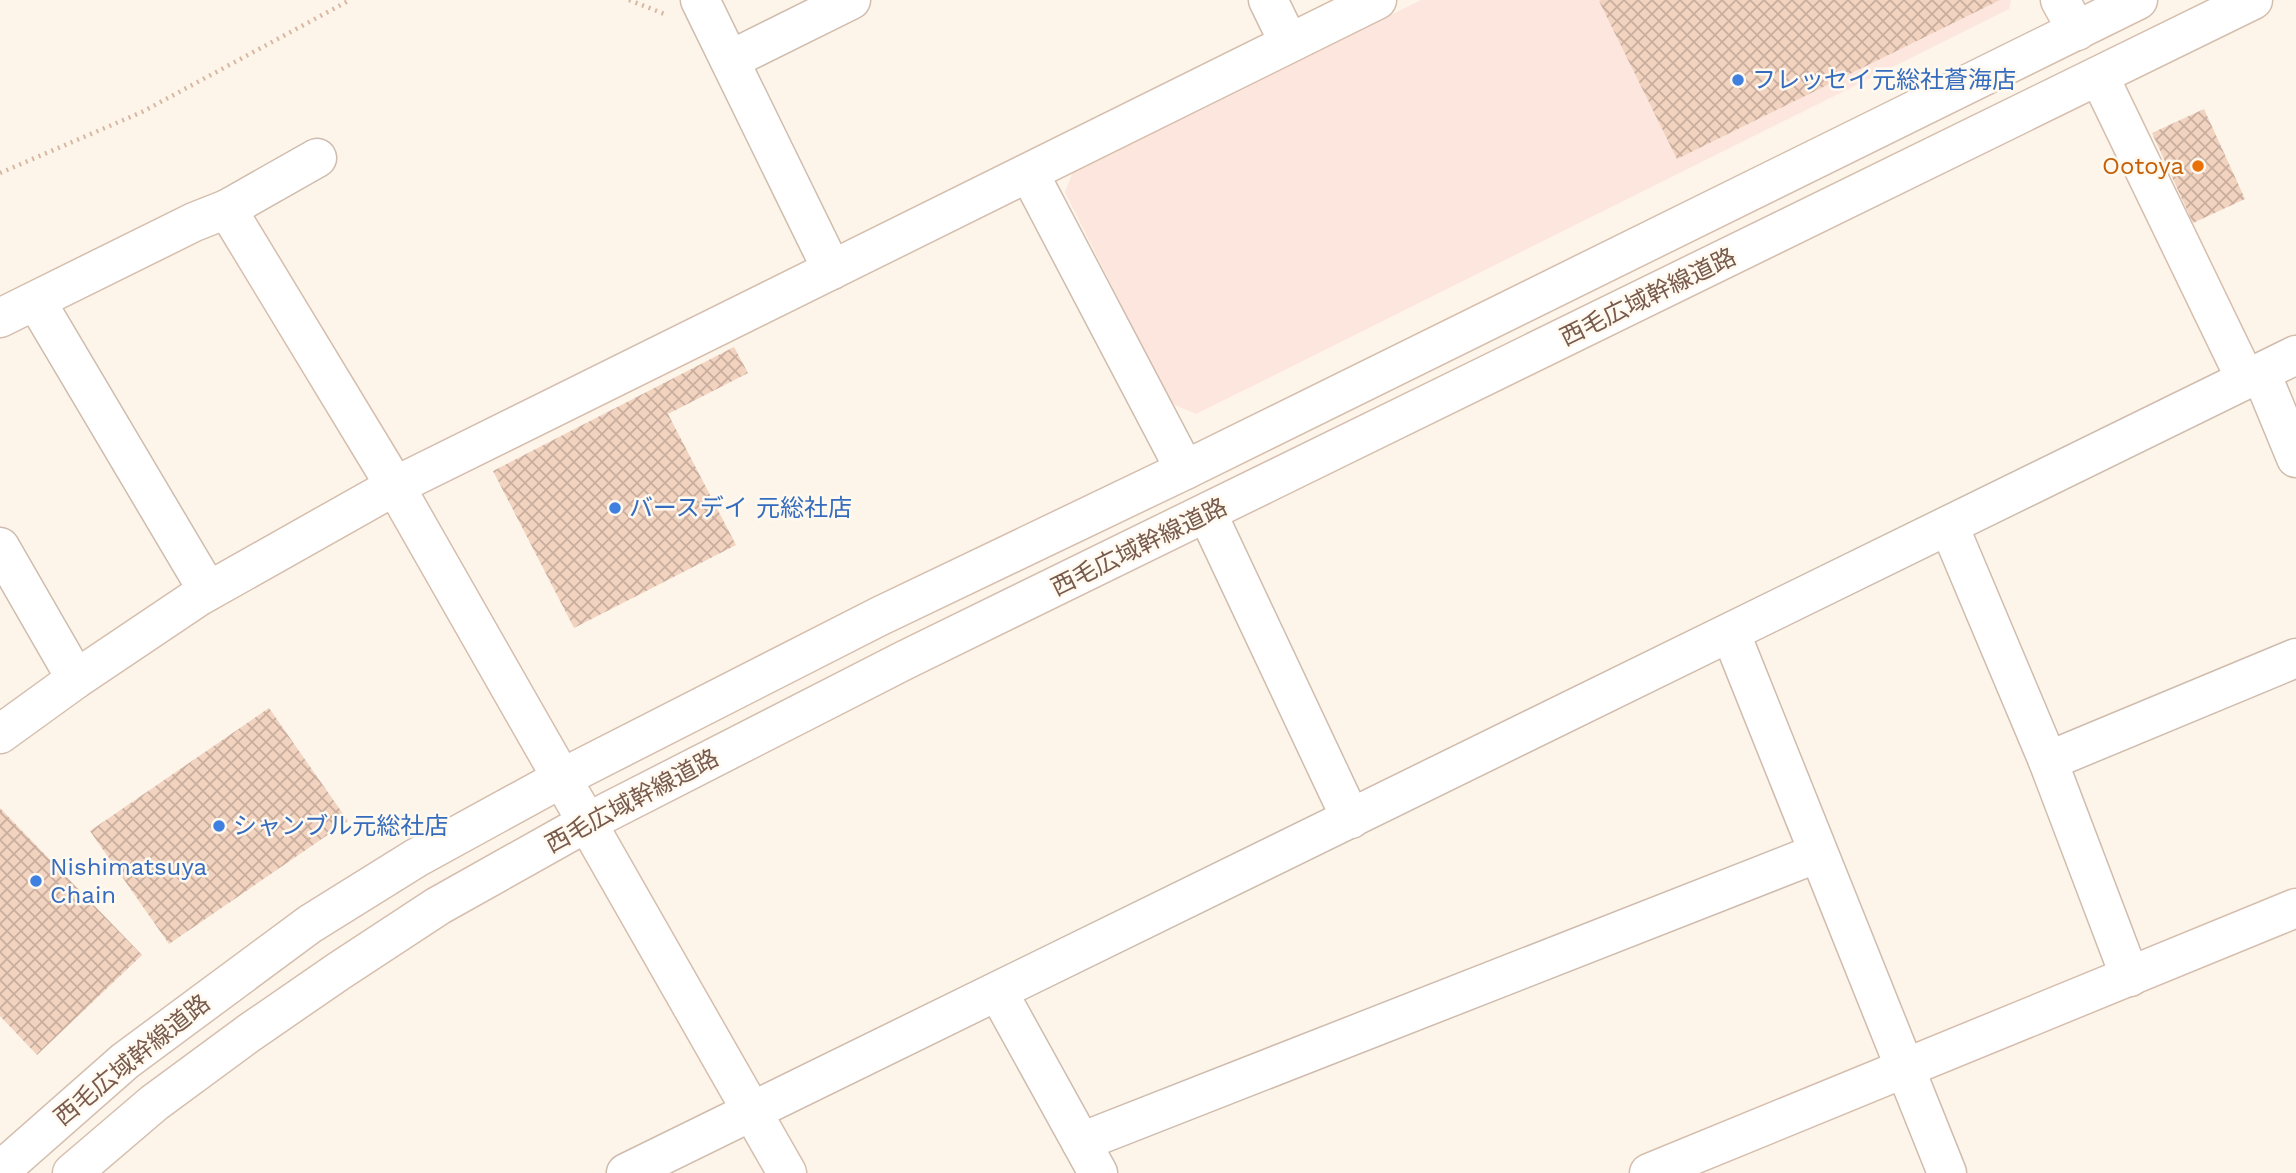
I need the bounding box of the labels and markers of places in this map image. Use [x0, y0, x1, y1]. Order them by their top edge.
place label: フレッセイ元総社蒼海店 [1752, 66, 2016, 94]
marker: フレッセイ元総社蒼海店 [1730, 72, 1746, 88]
place label: Ootoya [2102, 152, 2184, 180]
marker: Ootoya [2190, 158, 2206, 174]
place label: バースデイ 元総社店 [629, 494, 852, 522]
marker: バースデイ 元総社店 [607, 500, 623, 516]
place label: シャンブル元総社店 [233, 812, 448, 840]
marker: シャンブル元総社店 [211, 818, 227, 834]
place label: Nishimatsuya Chain [50, 853, 207, 909]
marker: Nishimatsuya Chain [28, 873, 44, 889]

